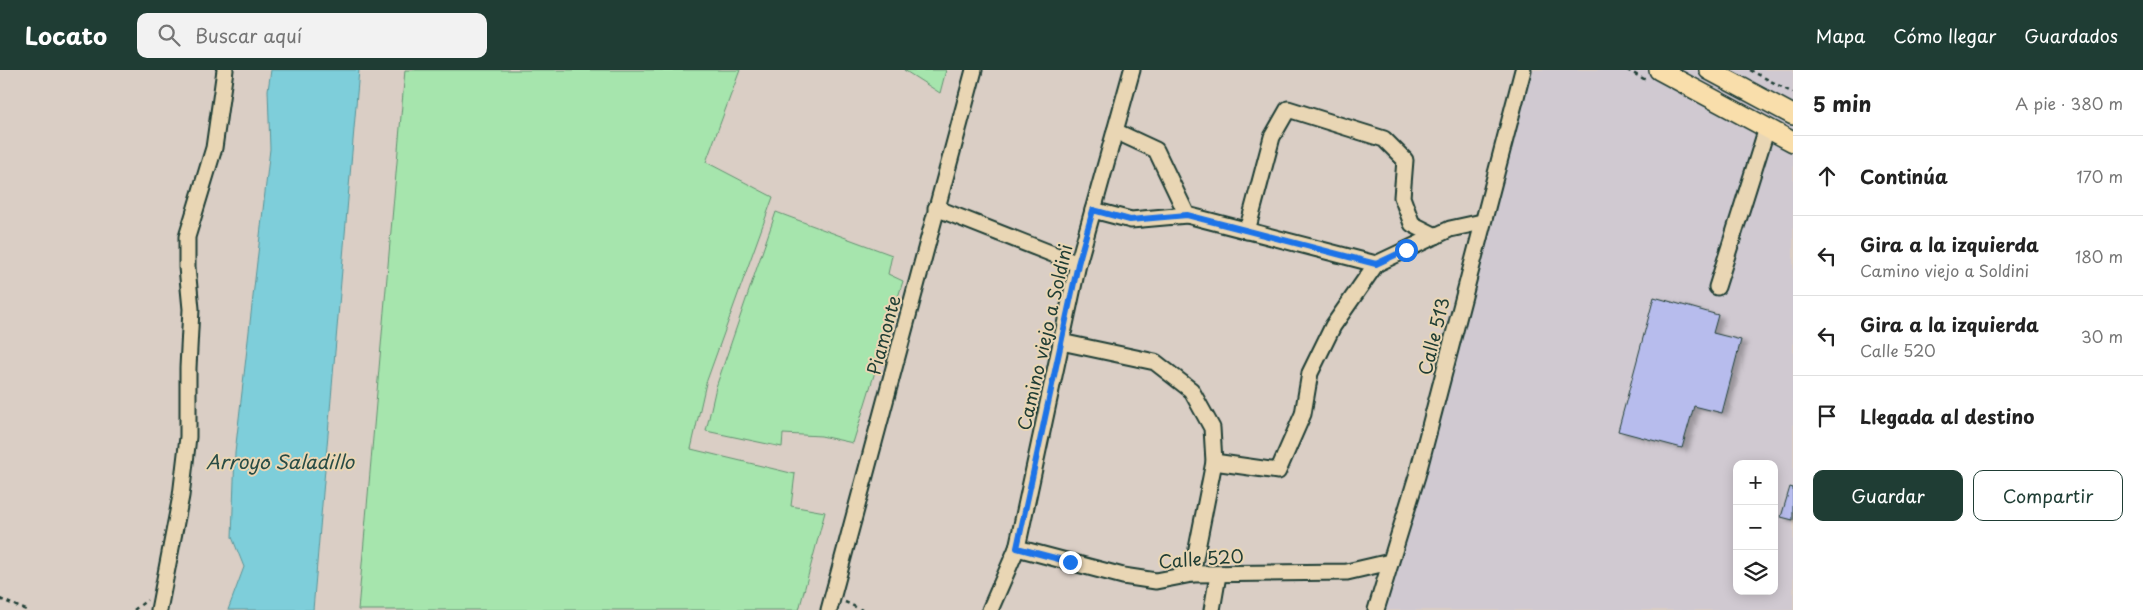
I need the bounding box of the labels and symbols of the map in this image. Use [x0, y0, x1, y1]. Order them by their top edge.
route start [1395, 239, 1418, 262]
street label: Camino viejo a Soldini [1009, 241, 1079, 433]
street label: Piamonte [859, 292, 907, 378]
street label: Calle 513 [1410, 294, 1456, 378]
water label: Arroyo Saladillo [206, 447, 356, 475]
street label: Calle 520 [1158, 542, 1244, 574]
route end [1059, 551, 1082, 574]

